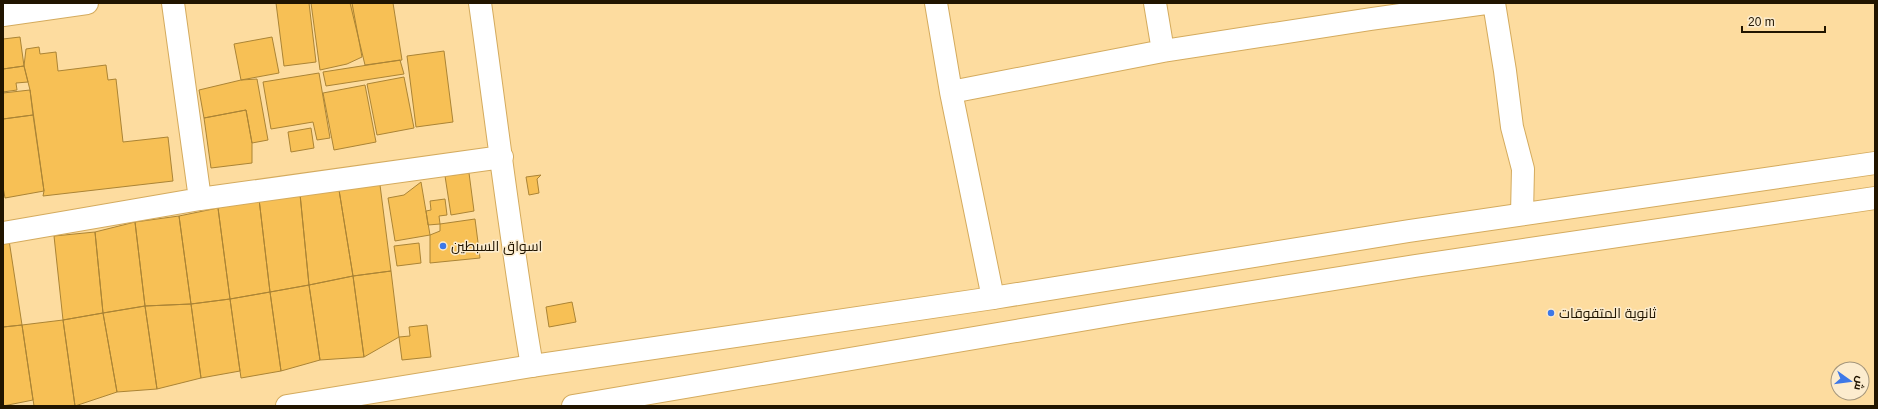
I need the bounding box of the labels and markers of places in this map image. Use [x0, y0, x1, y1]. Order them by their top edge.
place label: اسواق السبطين [451, 238, 542, 255]
marker: اسواق السبطين [438, 241, 448, 251]
place label: ثانوية المتفوقات [1559, 305, 1657, 321]
marker: ثانوية المتفوقات [1546, 308, 1556, 318]

